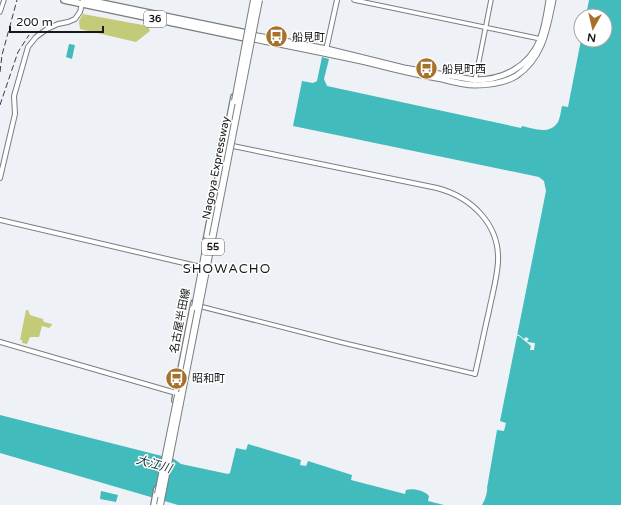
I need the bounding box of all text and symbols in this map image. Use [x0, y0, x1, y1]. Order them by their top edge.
scale bar [10, 8, 103, 34]
north arrow [573, 8, 613, 48]
road number: 36 [144, 11, 166, 27]
text: 200 m [16, 15, 53, 29]
bus stop icon: 船見町 [263, 24, 289, 50]
text: N [586, 30, 597, 44]
place label: 船見町 [292, 31, 325, 44]
bus stop icon: 船見町西 [413, 56, 439, 82]
place label: 船見町西 [442, 63, 486, 76]
street label: Nagoya Expressway [200, 115, 232, 221]
road number: 55 [202, 239, 224, 255]
district label: SHOWACHO [183, 261, 271, 277]
street label: 名古屋半田線 [167, 287, 193, 355]
bus stop icon: 昭和町 [164, 365, 190, 391]
place label: 昭和町 [192, 372, 225, 385]
water label: 大江川 [135, 452, 175, 476]

